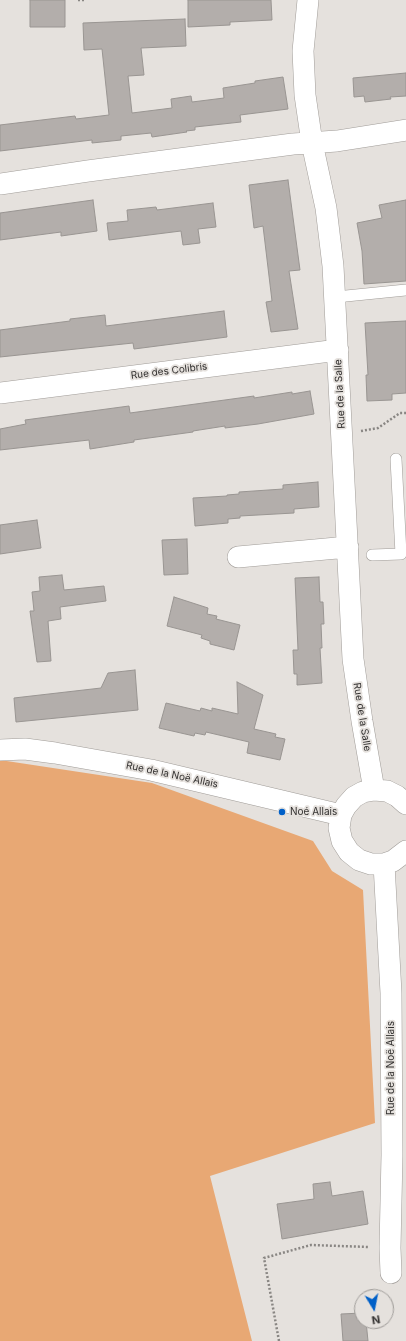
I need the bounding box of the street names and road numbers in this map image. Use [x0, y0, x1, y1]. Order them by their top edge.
street label: Rue de la Salle [332, 359, 348, 429]
street label: Rue des Colibris [130, 360, 208, 382]
street label: Rue de la Salle [351, 682, 373, 752]
street label: Rue de la Noë Allais [125, 759, 219, 791]
street label: Rue de la Noë Allais [385, 1021, 397, 1115]

